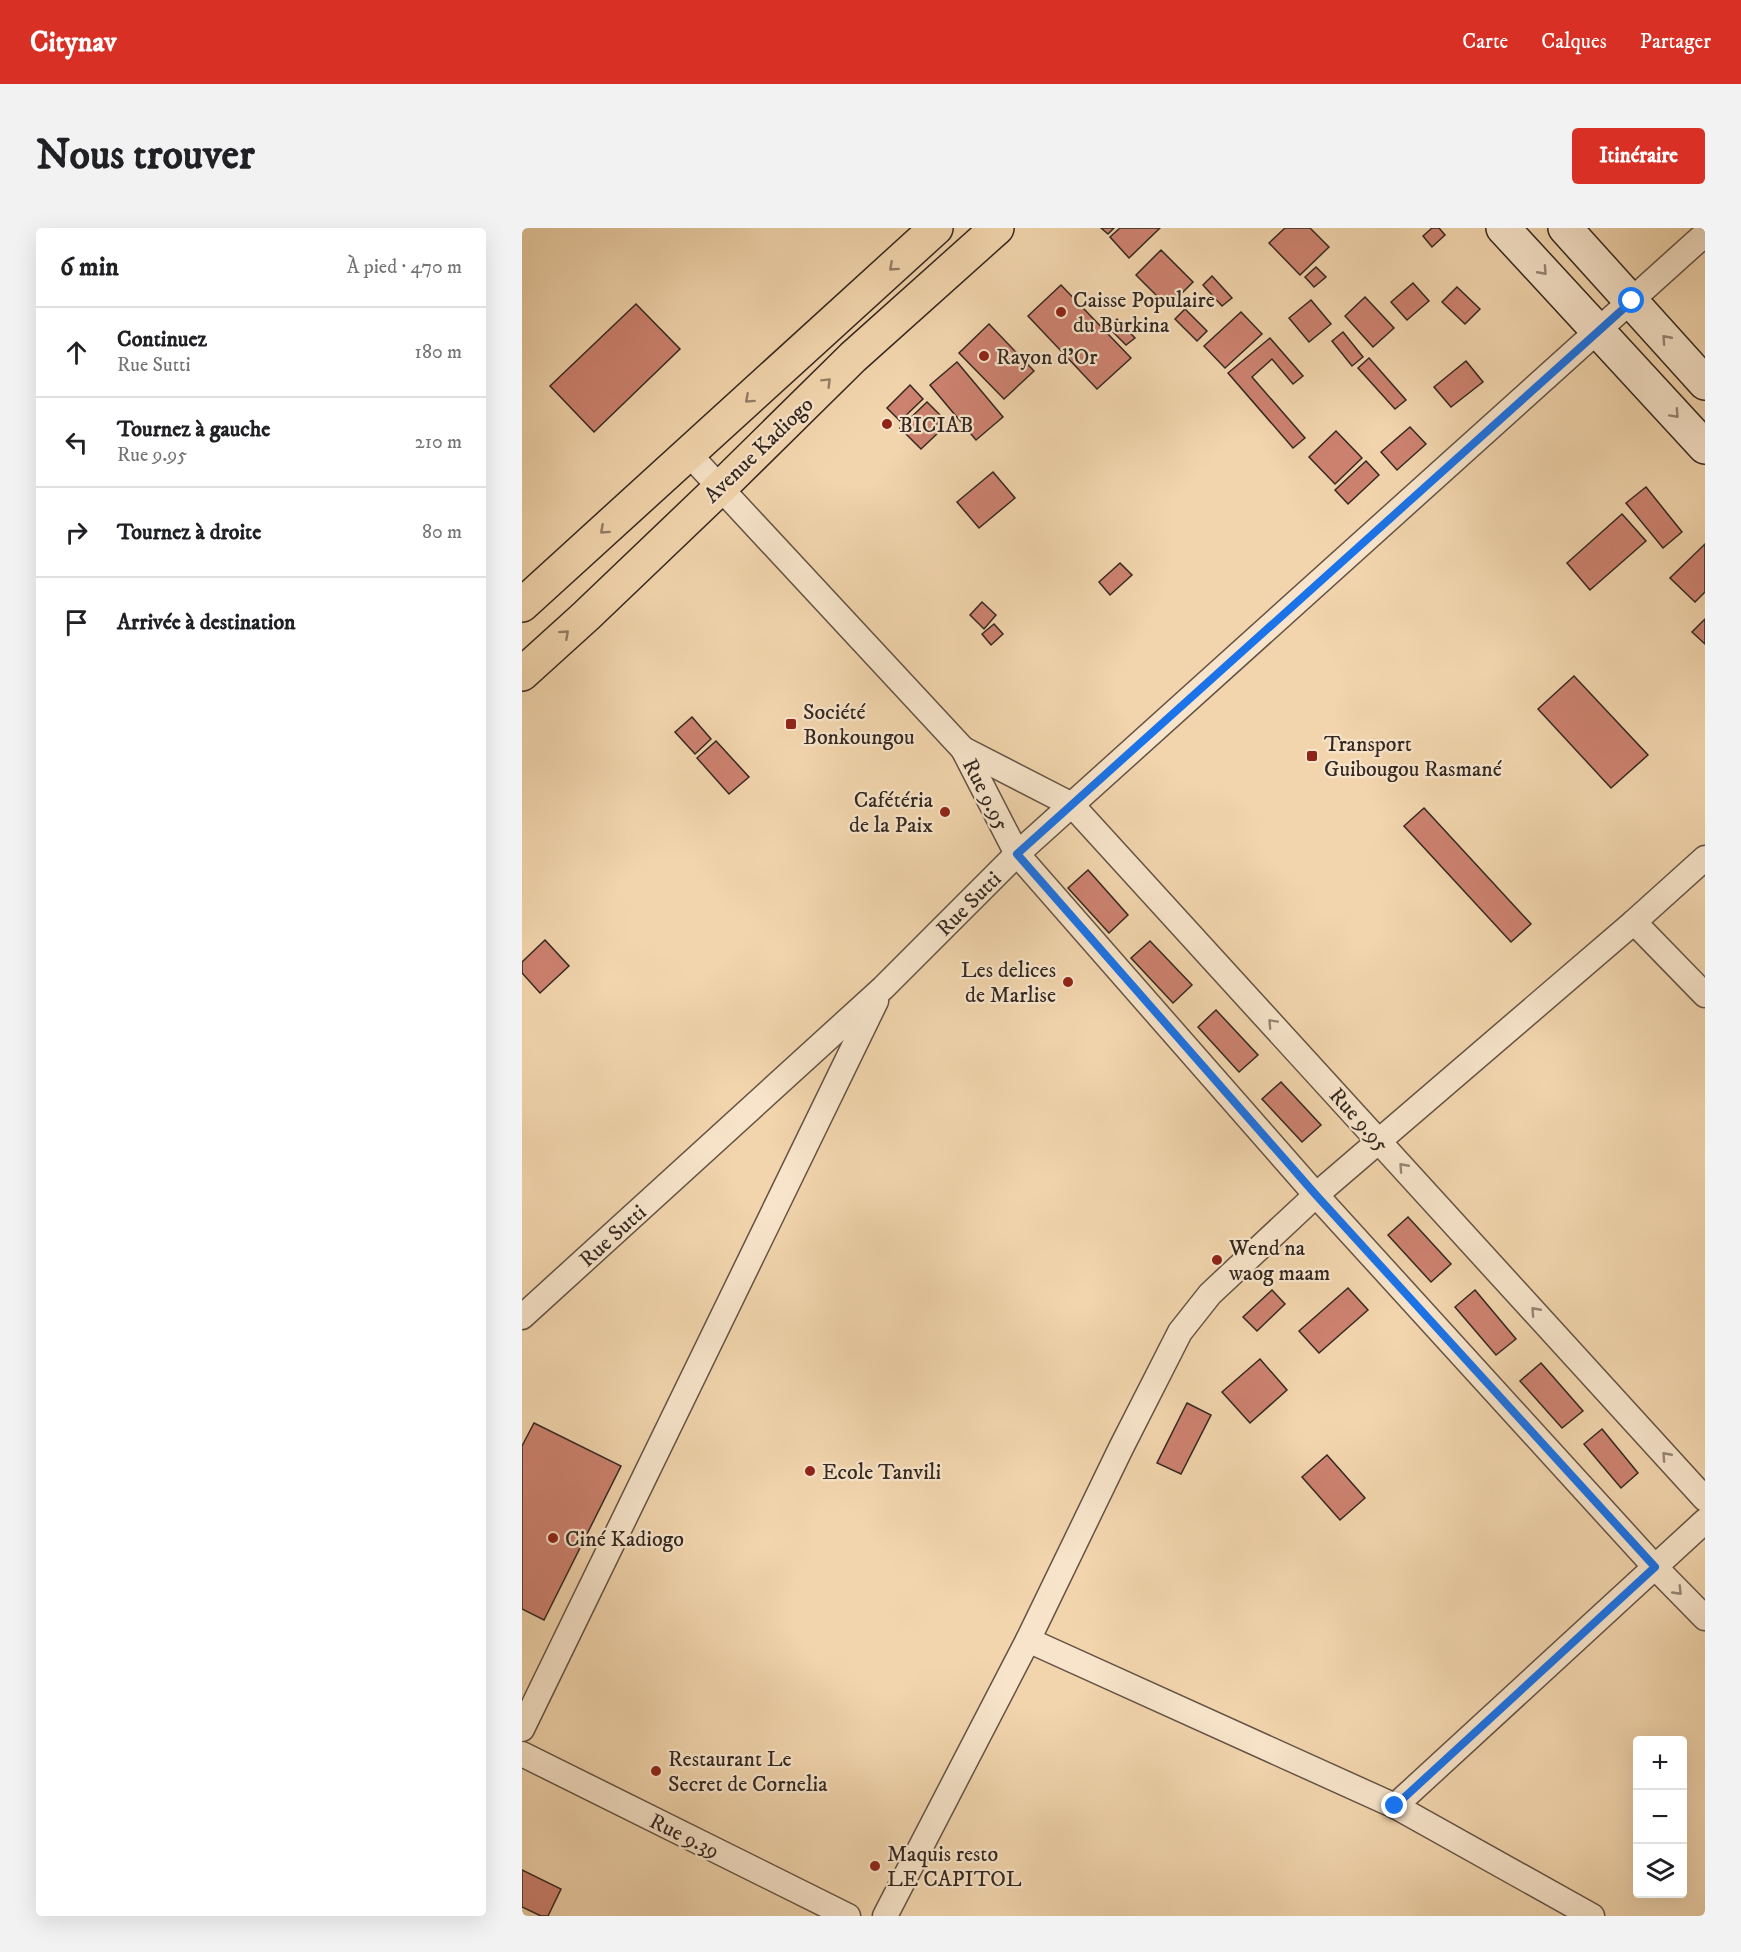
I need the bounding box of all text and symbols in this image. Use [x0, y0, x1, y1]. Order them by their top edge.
text: Citynav [30, 25, 117, 60]
text: Carte [1462, 29, 1508, 55]
text: Calques [1541, 29, 1607, 55]
text: Partager [1640, 29, 1711, 55]
button: Itinéraire [1572, 128, 1705, 184]
text: Nous trouver [36, 130, 255, 182]
text: 6 min [60, 251, 119, 284]
text: À pied · 470 m [347, 255, 462, 280]
one-way arrow [889, 260, 900, 271]
one-way arrow [1536, 265, 1547, 275]
place label: Caisse Populaire du Burkina [1073, 287, 1215, 339]
route start [1618, 287, 1644, 313]
marker: Caisse Populaire du Burkina [1054, 305, 1068, 319]
text: Continuez [117, 326, 207, 353]
icon: ahead [60, 336, 93, 369]
one-way arrow [1662, 336, 1673, 346]
text: 180 m [415, 340, 462, 365]
place label: Rayon d'Or [996, 344, 1098, 371]
marker: Rayon d'Or [977, 349, 991, 363]
text: Rue Sutti [117, 353, 191, 378]
one-way arrow [819, 379, 830, 390]
street label: Avenue Kadiogo [699, 391, 819, 509]
one-way arrow [745, 392, 756, 403]
one-way arrow [1668, 408, 1679, 418]
place label: BICIAB [899, 412, 973, 439]
text: Tournez à gauche [117, 416, 270, 443]
marker: BICIAB [880, 417, 894, 431]
icon: left [60, 426, 93, 459]
text: 210 m [415, 430, 462, 455]
text: Rue 9.95 [117, 443, 187, 468]
icon: right [60, 516, 93, 549]
text: Tournez à droite [117, 519, 261, 546]
text: 80 m [422, 520, 462, 545]
one-way arrow [601, 523, 611, 534]
icon: arrive [60, 606, 93, 639]
text: Arrivée à destination [117, 609, 296, 636]
one-way arrow [559, 630, 569, 641]
place label: Société Bonkoungou [803, 699, 915, 751]
marker: Société Bonkoungou [784, 717, 798, 731]
place label: Transport Guibougou Rasmané [1324, 731, 1502, 783]
marker: Transport Guibougou Rasmané [1305, 749, 1319, 763]
street label: Rue 9.95 [956, 754, 1015, 835]
place label: Cafétéria de la Paix [849, 787, 934, 839]
marker: Cafétéria de la Paix [938, 805, 952, 819]
street label: Rue Sutti [931, 866, 1007, 942]
place label: Les delices de Marlise [961, 957, 1056, 1009]
marker: Les delices de Marlise [1061, 975, 1075, 989]
one-way arrow [1268, 1019, 1279, 1030]
street label: Rue 9.95 [1323, 1082, 1395, 1158]
one-way arrow [1400, 1163, 1411, 1174]
street label: Rue Sutti [574, 1199, 652, 1273]
place label: Wend na waog maam [1228, 1235, 1330, 1287]
marker: Wend na waog maam [1210, 1253, 1224, 1267]
one-way arrow [1531, 1307, 1542, 1318]
one-way arrow [1662, 1452, 1673, 1462]
place label: Ecole Tanvili [822, 1459, 941, 1486]
marker: Ecole Tanvili [803, 1464, 817, 1478]
place label: Ciné Kadiogo [565, 1526, 684, 1553]
marker: Ciné Kadiogo [546, 1531, 560, 1545]
one-way arrow [1671, 1584, 1682, 1595]
map controls [1633, 1736, 1687, 1898]
button: + [1633, 1736, 1687, 1790]
place label: Restaurant Le Secret de Cornelia [668, 1746, 828, 1798]
marker: Restaurant Le Secret de Cornelia [649, 1764, 663, 1778]
button: − [1633, 1790, 1687, 1844]
route end [1381, 1792, 1407, 1818]
street label: Rue 9.39 [645, 1808, 724, 1865]
place label: Maquis resto LE CAPITOL [887, 1841, 1022, 1893]
button: layers [1633, 1844, 1687, 1898]
marker: Maquis resto LE CAPITOL [868, 1859, 882, 1873]

